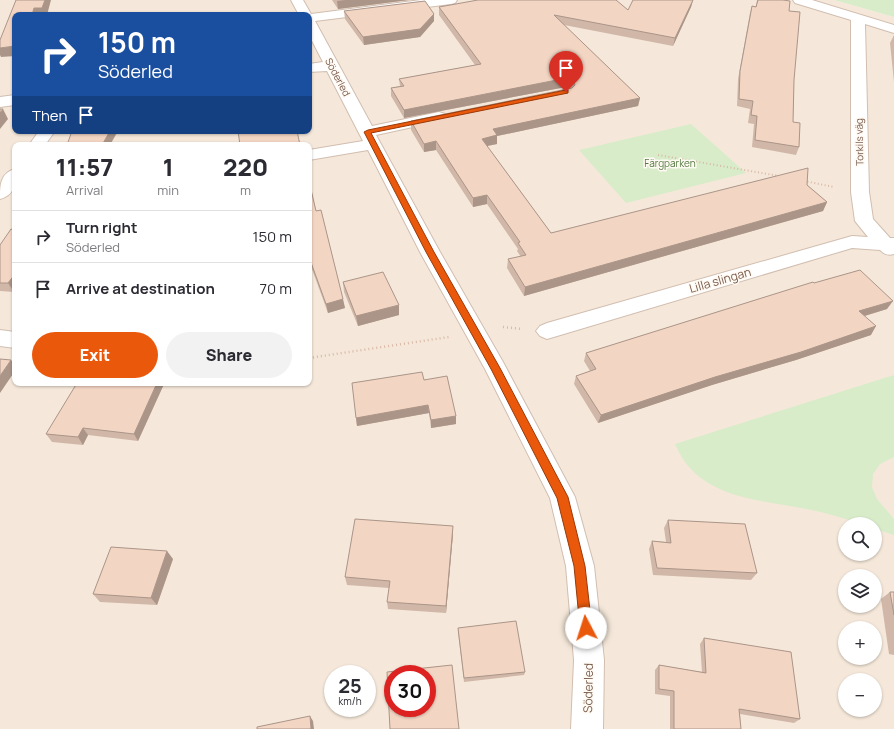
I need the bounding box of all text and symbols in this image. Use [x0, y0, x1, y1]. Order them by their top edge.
text: 150 m [98, 23, 176, 61]
icon: right [32, 28, 84, 80]
pin [549, 51, 583, 92]
street label: Söderled [322, 55, 354, 99]
icon: arrive [555, 57, 577, 79]
text: Söderled [98, 59, 173, 83]
icon: arrive [75, 104, 97, 126]
text: Then [32, 105, 67, 126]
street label: Torkils väg [852, 118, 866, 166]
text: 11:57 [56, 150, 113, 183]
text: 1 [163, 150, 174, 183]
text: 220 [223, 150, 268, 183]
park label: Färgparken [644, 156, 696, 170]
text: Arrival [66, 181, 103, 199]
text: min [157, 181, 179, 199]
text: m [240, 181, 251, 199]
text: Turn right [66, 217, 137, 238]
icon: right [32, 226, 54, 248]
text: 150 m [253, 226, 292, 247]
text: Söderled [66, 238, 120, 256]
street label: Lilla slingan [687, 263, 753, 297]
icon: arrive [32, 278, 54, 300]
text: Arrive at destination [66, 278, 215, 299]
text: 70 m [260, 278, 292, 299]
button: Exit [32, 332, 158, 378]
button: Share [166, 332, 292, 378]
map controls [838, 517, 882, 717]
button: search [838, 517, 882, 561]
button: layers [838, 569, 882, 613]
position arrow [565, 607, 607, 649]
button: + [838, 621, 882, 665]
street label: Söderled [579, 663, 597, 713]
speed limit sign: 30 [384, 665, 436, 717]
text: 25 [338, 672, 362, 699]
button: − [838, 673, 882, 717]
text: km/h [338, 694, 362, 708]

